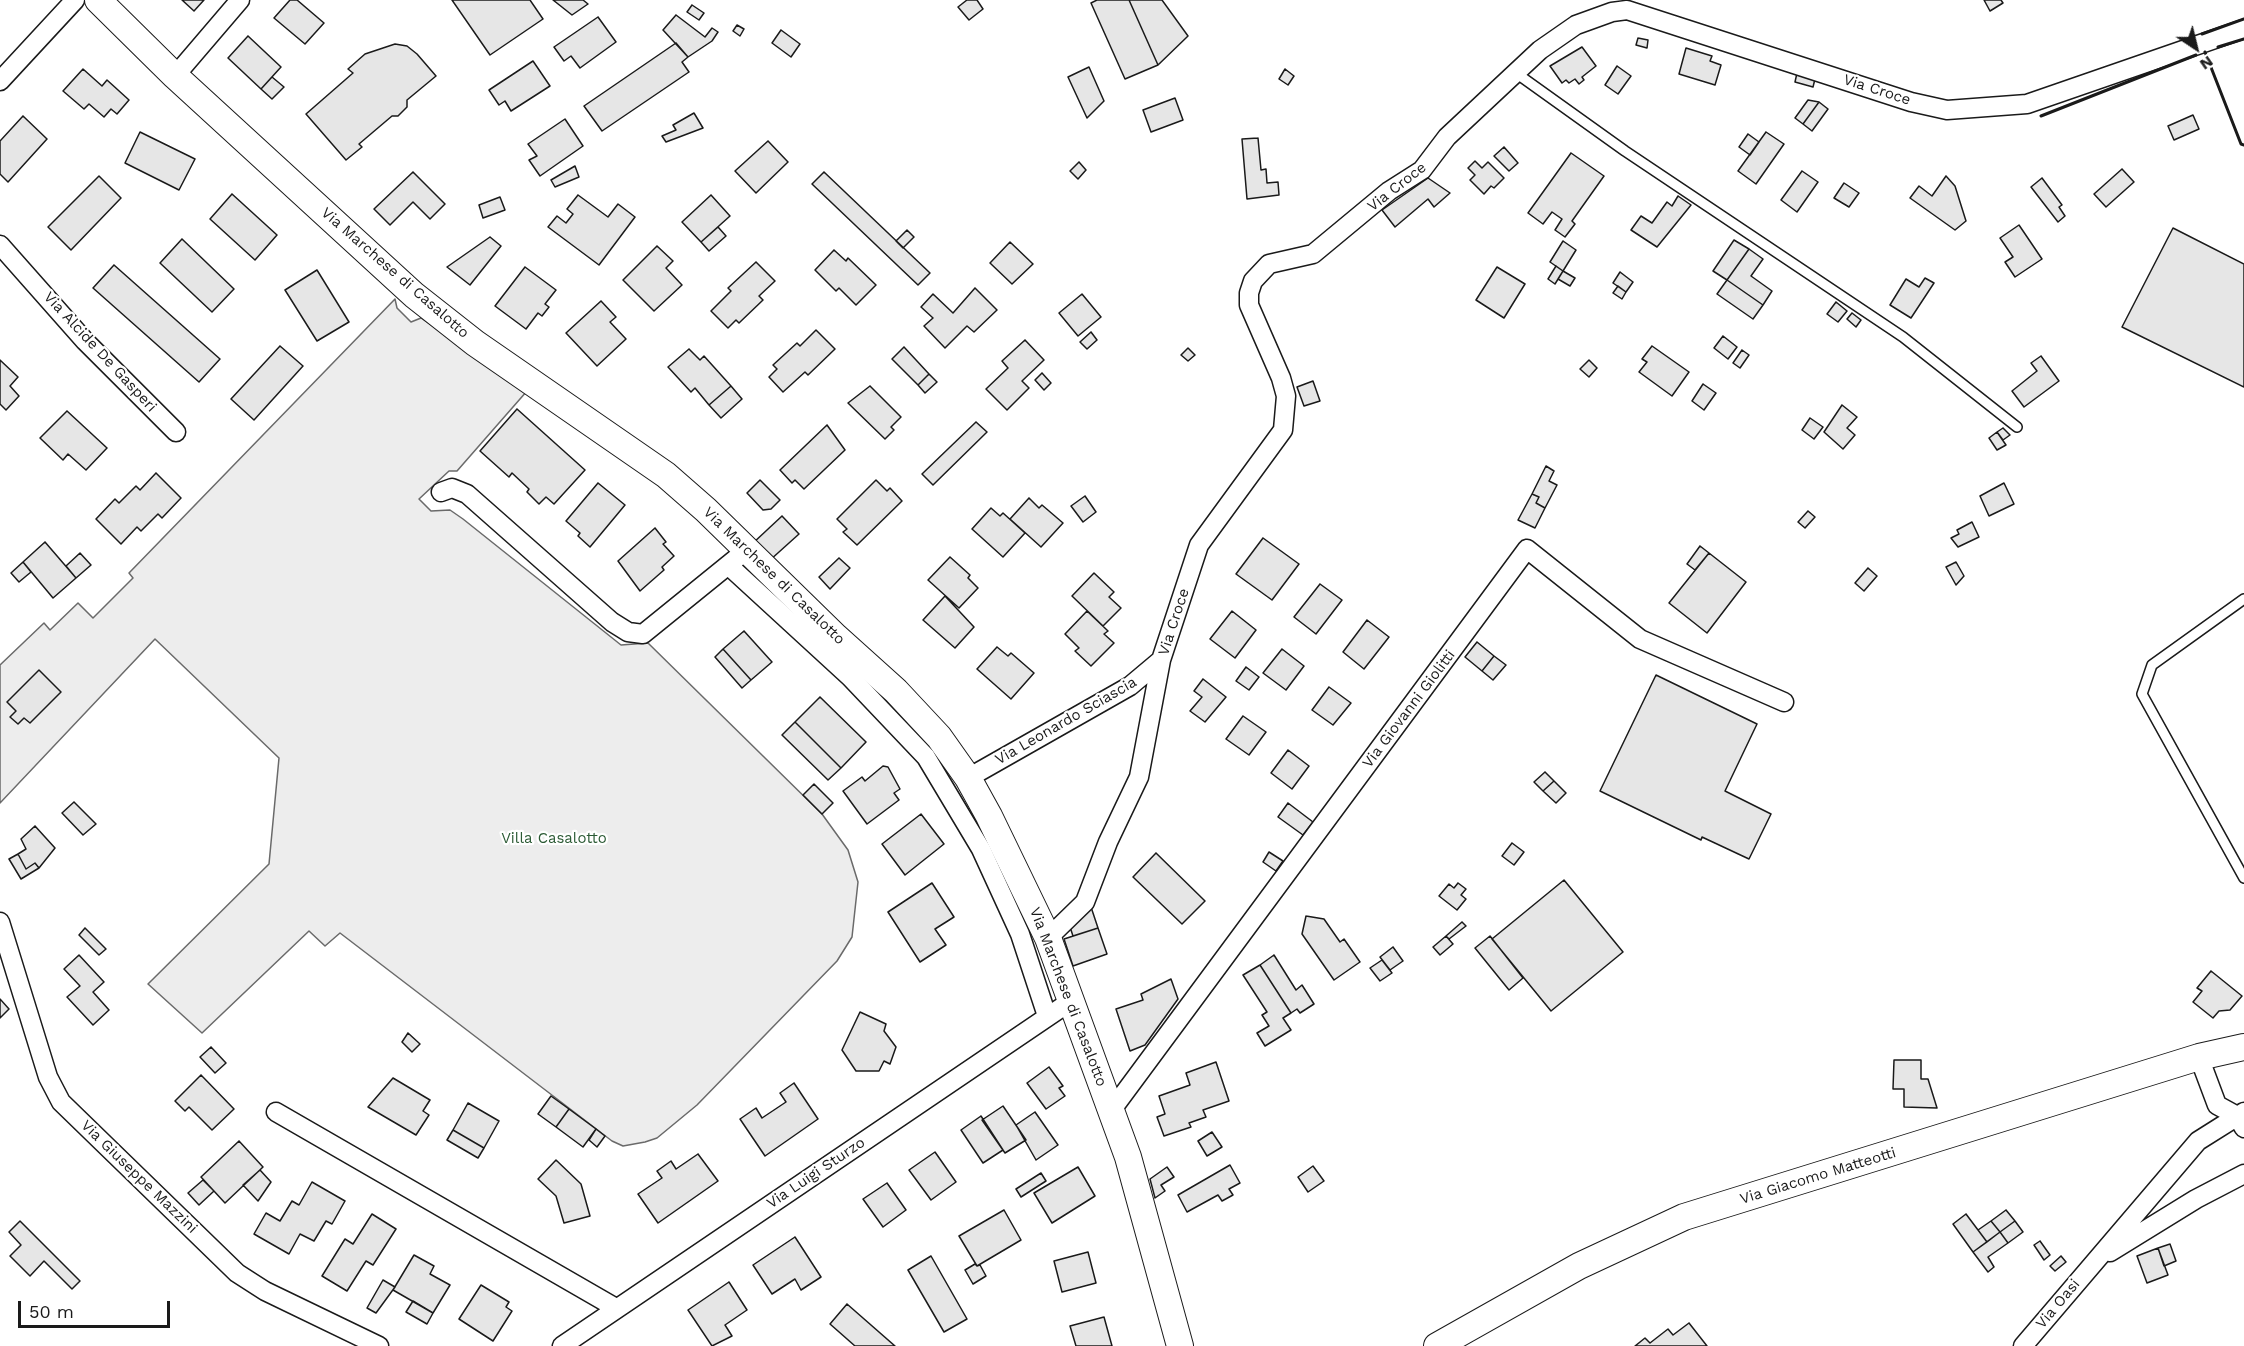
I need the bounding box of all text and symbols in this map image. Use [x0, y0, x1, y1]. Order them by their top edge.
north arrow [2166, 18, 2226, 78]
text: N [2196, 52, 2217, 74]
street label: Via Croce [1841, 71, 1913, 109]
street label: Via Croce [1364, 159, 1430, 215]
street label: Via Marchese di Casalotto [317, 204, 473, 342]
street label: Via Alcide De Gasperi [40, 288, 160, 416]
street label: Via Marchese di Casalotto [699, 503, 849, 649]
street label: Via Croce [1155, 586, 1193, 658]
street label: Via Giovanni Giolitti [1359, 646, 1459, 772]
street label: Via Leonardo Sciascia [992, 673, 1140, 769]
park label: Villa Casalotto [501, 830, 607, 848]
street label: Via Marchese di Casalotto [1026, 905, 1110, 1089]
street label: Via Giuseppe Mazzini [77, 1117, 201, 1237]
street label: Via Luigi Sturzo [763, 1133, 869, 1213]
street label: Via Giacomo Matteotti [1738, 1144, 1898, 1208]
street label: Via Oasi [2032, 1276, 2084, 1332]
scale bar [21, 1289, 172, 1327]
text: 50 m [29, 1301, 74, 1322]

